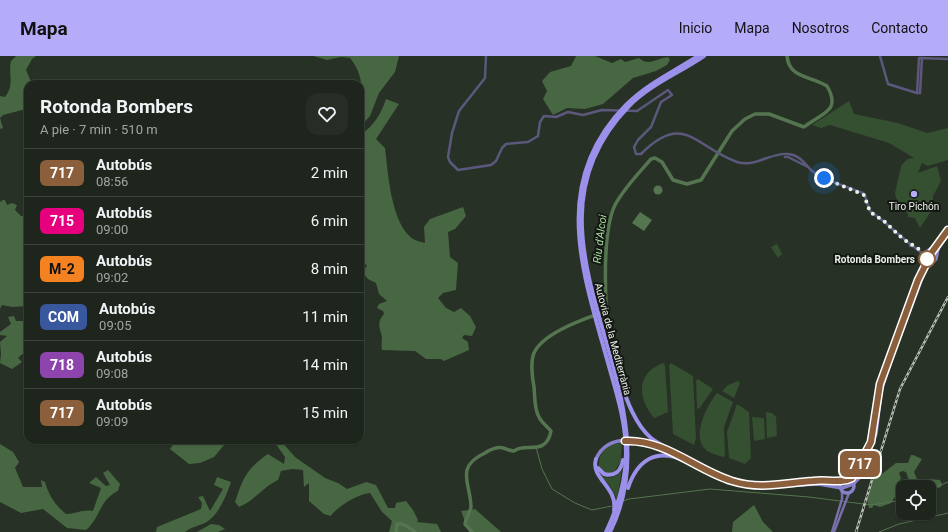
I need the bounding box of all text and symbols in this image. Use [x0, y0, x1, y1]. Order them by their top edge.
text: Mapa [20, 17, 68, 40]
text: Inicio [679, 20, 712, 36]
text: Mapa [734, 20, 770, 36]
text: Nosotros [792, 20, 849, 36]
text: Contacto [871, 20, 928, 36]
button: heart [306, 93, 348, 135]
text: Rotonda Bombers [40, 95, 193, 118]
text: A pie · 7 min · 510 m [40, 122, 158, 137]
text: Autobús [96, 156, 152, 174]
text: 2 min [311, 164, 348, 182]
text: 717 [50, 165, 74, 181]
your location [814, 168, 834, 188]
text: 08:56 [96, 174, 128, 189]
marker: Tiro Pichón [909, 189, 919, 199]
place label: Tiro Pichón [889, 201, 939, 212]
text: Autobús [96, 204, 152, 222]
text: 6 min [311, 212, 348, 230]
text: 715 [50, 213, 74, 229]
water label: Riu d'Alcoi [591, 214, 609, 264]
text: 09:00 [96, 222, 128, 237]
marker: Rotonda Bombers [918, 250, 936, 268]
text: Autobús [96, 252, 152, 270]
place label: Rotonda Bombers [834, 254, 915, 265]
text: 8 min [311, 260, 348, 278]
text: M-2 [49, 261, 75, 277]
text: 09:02 [96, 270, 128, 285]
street label: Autovia de la Mediterrània [593, 282, 633, 396]
text: Autobús [99, 300, 155, 318]
text: 11 min [302, 308, 348, 326]
text: COM [48, 309, 79, 325]
text: 09:05 [99, 318, 131, 333]
text: Autobús [96, 348, 152, 366]
text: 14 min [302, 356, 348, 374]
text: 718 [50, 357, 74, 373]
text: 09:08 [96, 366, 128, 381]
text: Autobús [96, 396, 152, 414]
text: 15 min [302, 404, 348, 422]
text: 717 [50, 405, 74, 421]
text: 09:09 [96, 414, 128, 429]
line badge: 717 [837, 451, 883, 477]
text: 717 [848, 456, 872, 472]
map controls [896, 480, 936, 520]
button: locate [896, 480, 936, 520]

